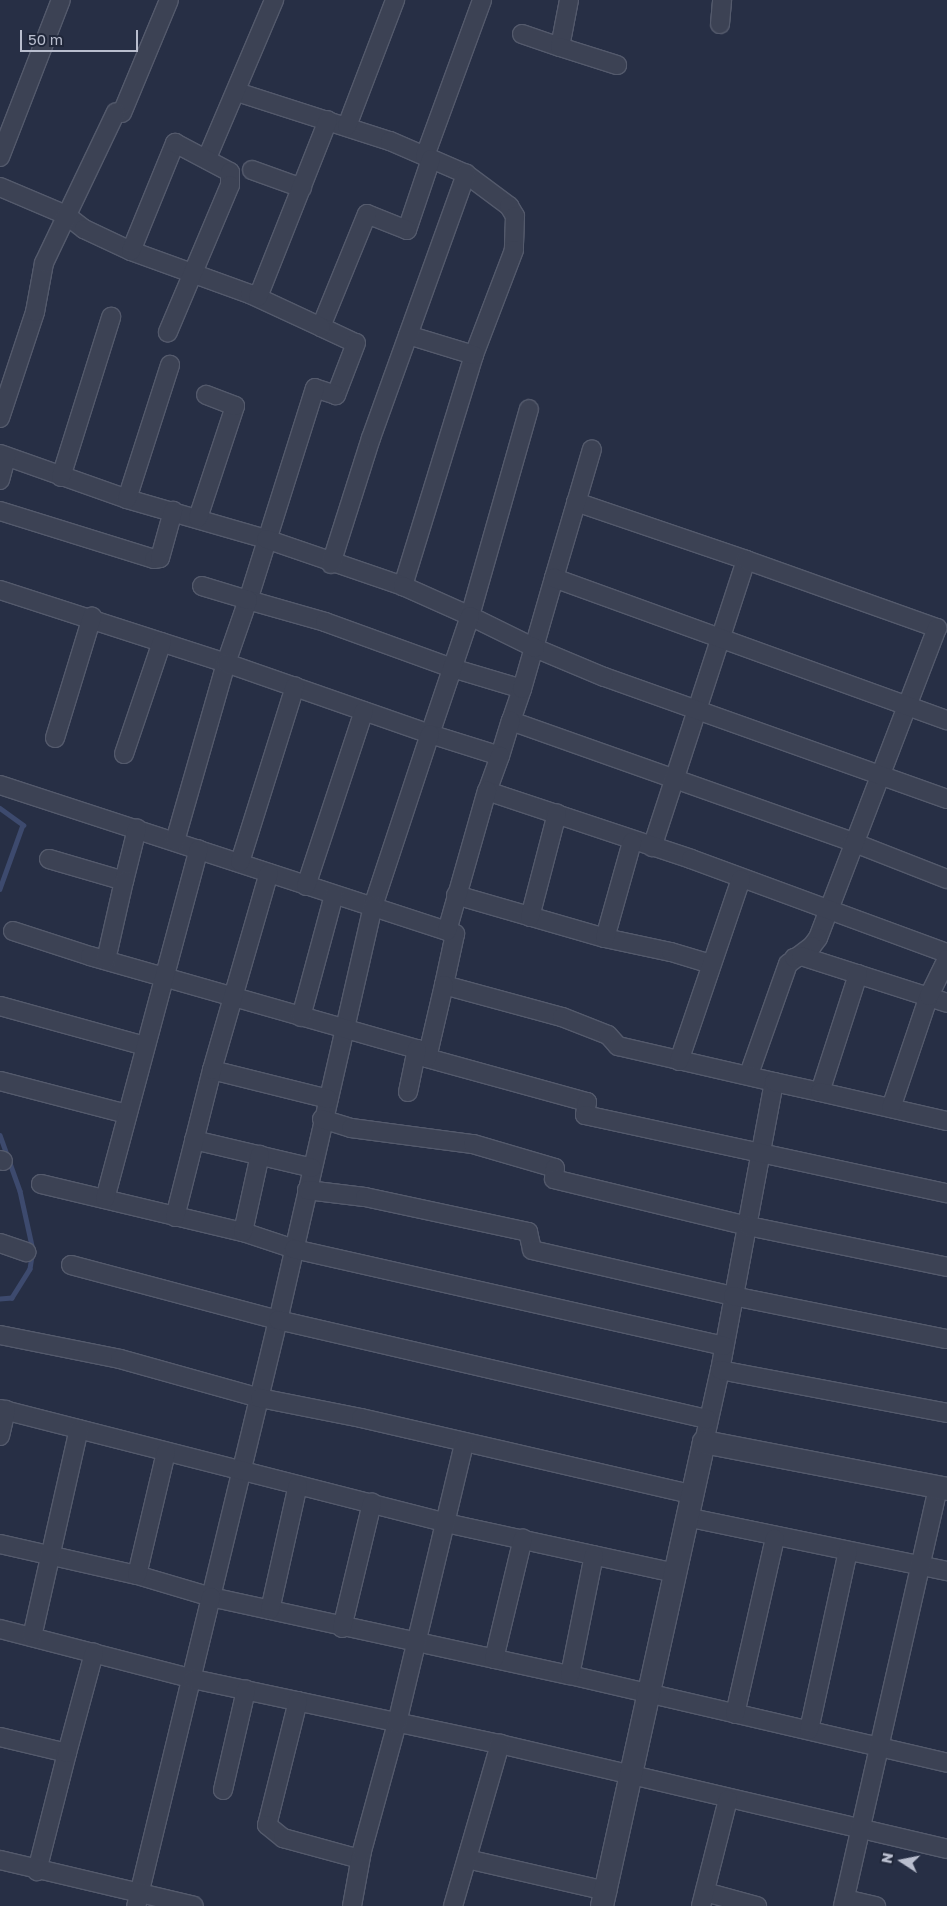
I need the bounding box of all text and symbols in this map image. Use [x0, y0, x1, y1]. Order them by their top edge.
scale bar [22, 20, 140, 52]
text: 50 m [28, 30, 63, 48]
north arrow [877, 1836, 927, 1886]
text: N [877, 1851, 896, 1865]

